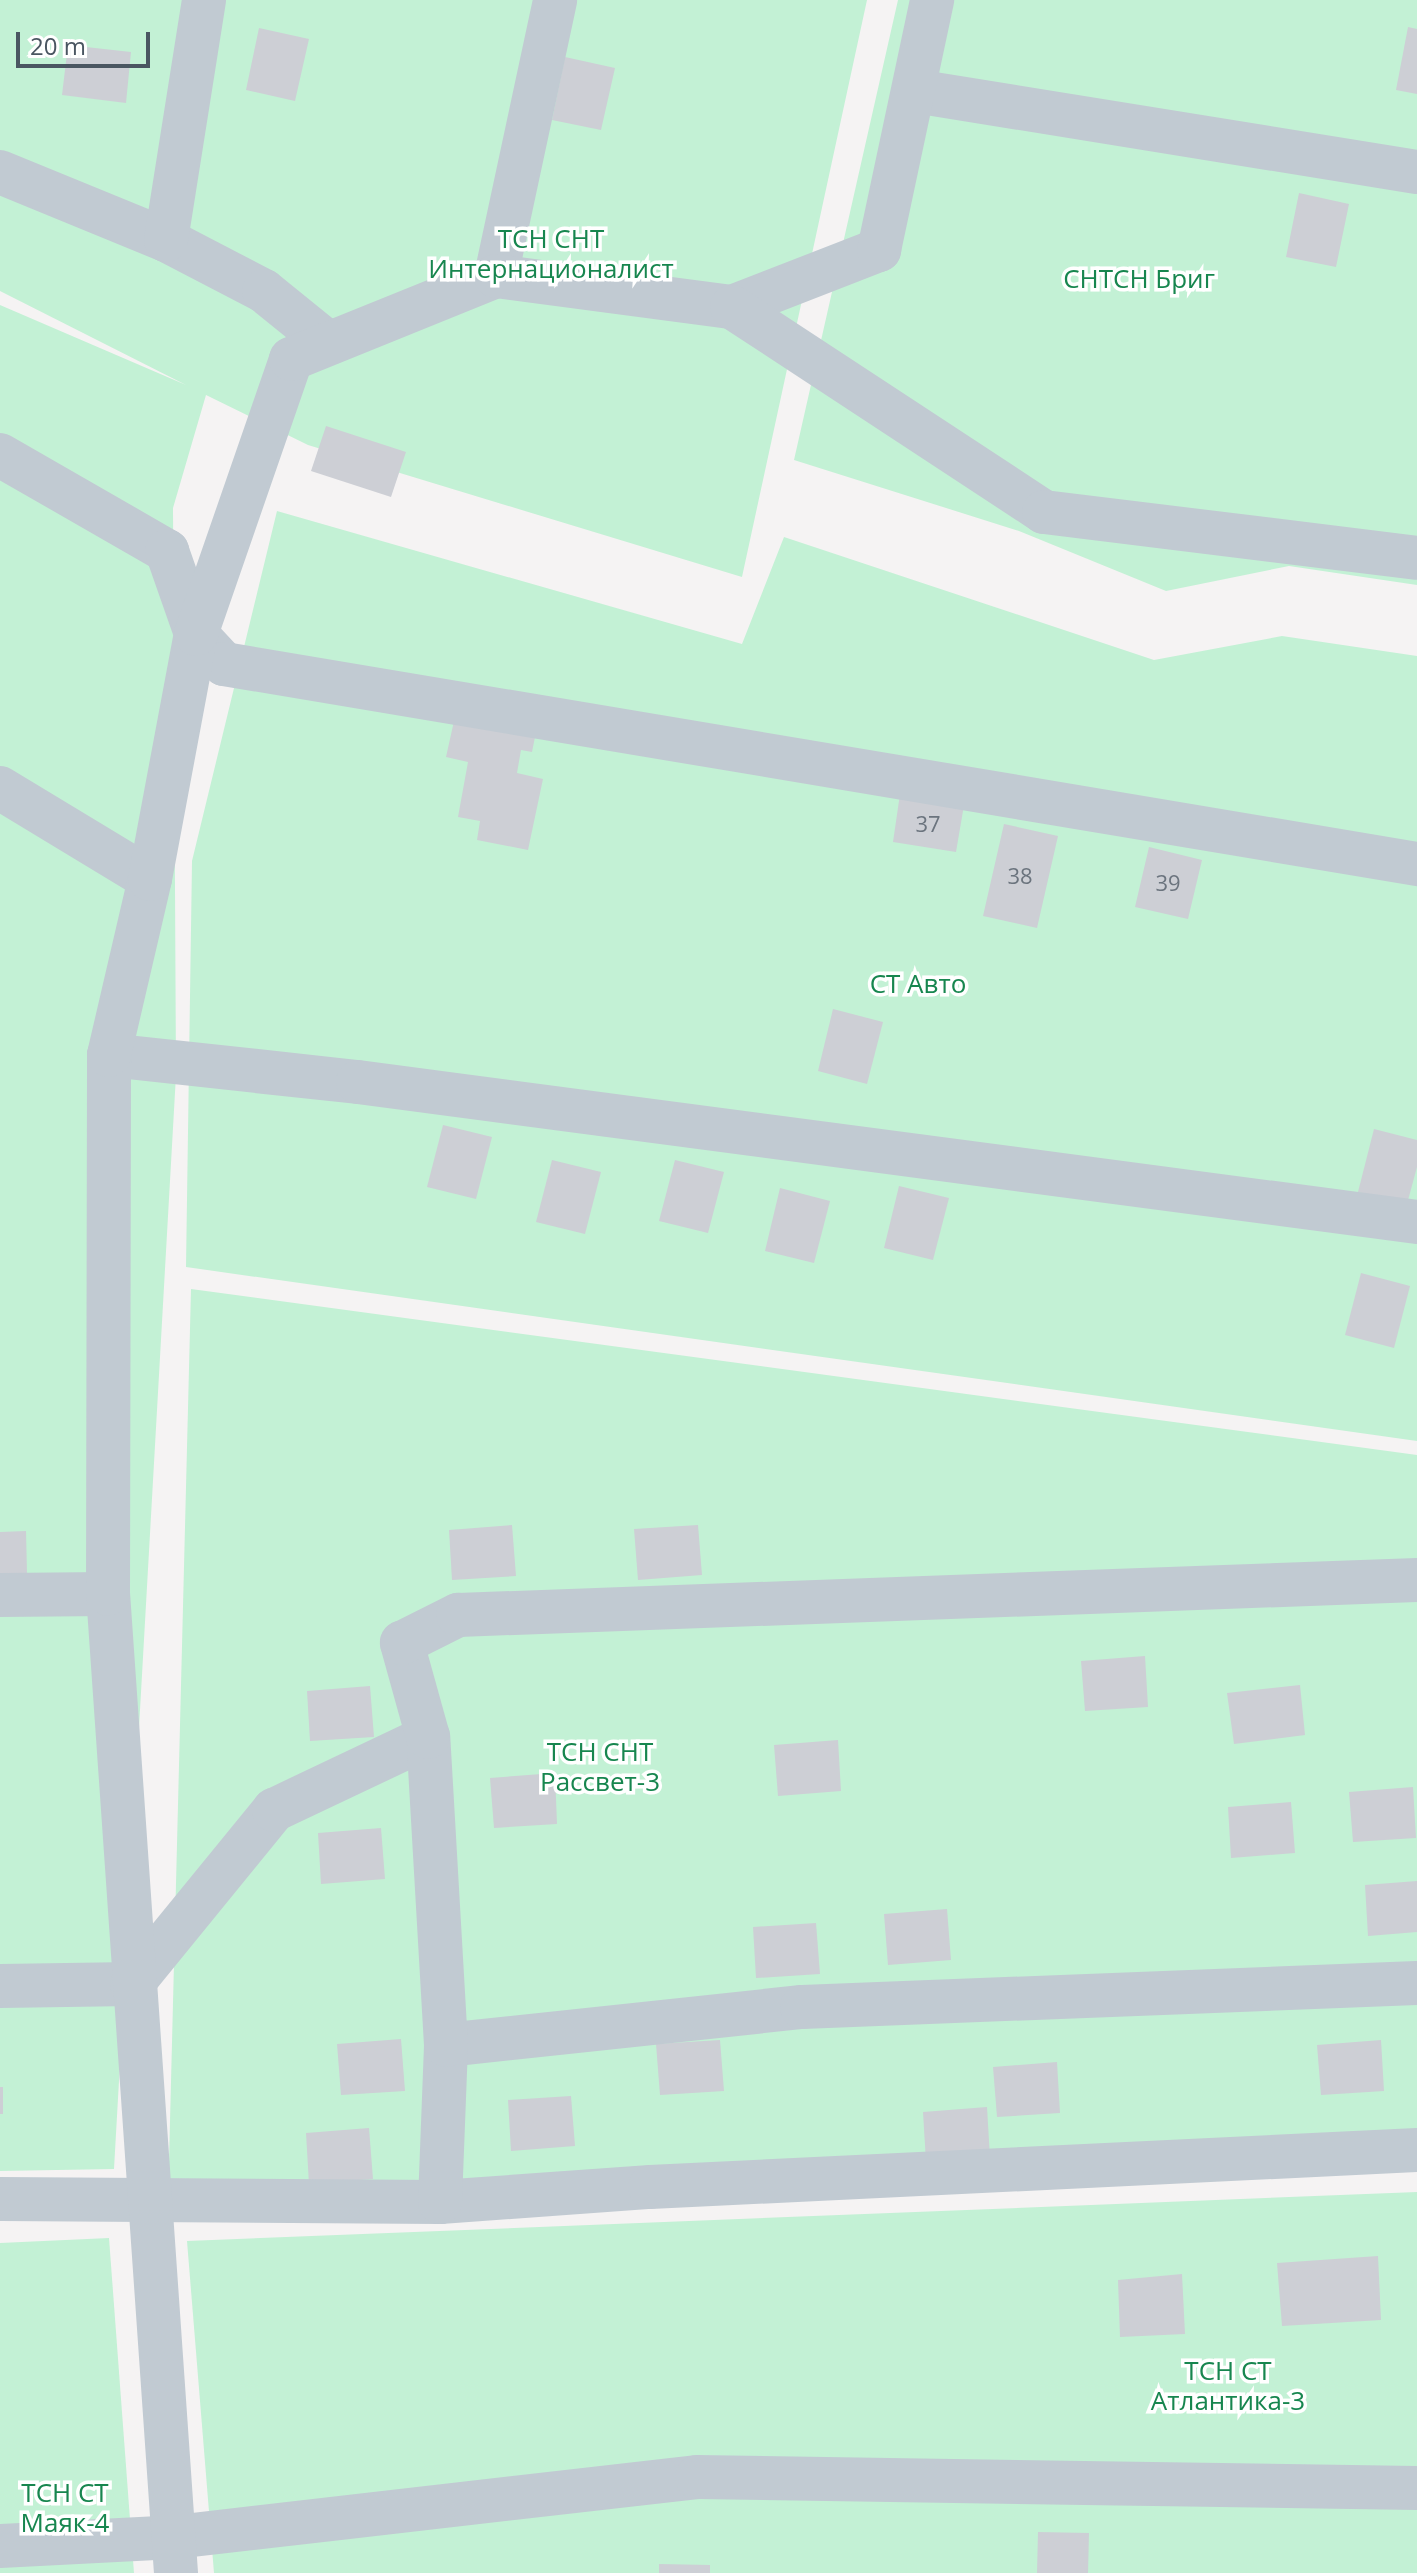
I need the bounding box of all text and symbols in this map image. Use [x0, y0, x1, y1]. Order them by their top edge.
scale bar [20, 16, 154, 66]
text: 20 m [30, 29, 86, 62]
park label: ТСН СНТ Интернационалист [428, 223, 674, 284]
park label: СНТСН Бриг [1063, 263, 1215, 295]
house number: 37 [915, 811, 941, 837]
house number: 38 [1007, 863, 1033, 889]
house number: 39 [1155, 870, 1181, 896]
park label: СТ Авто [870, 968, 966, 1000]
park label: ТСН СНТ Рассвет-3 [540, 1736, 660, 1798]
park label: ТСН СТ Атлантика-3 [1151, 2355, 1305, 2416]
park label: ТСН СТ Маяк-4 [21, 2477, 109, 2538]

